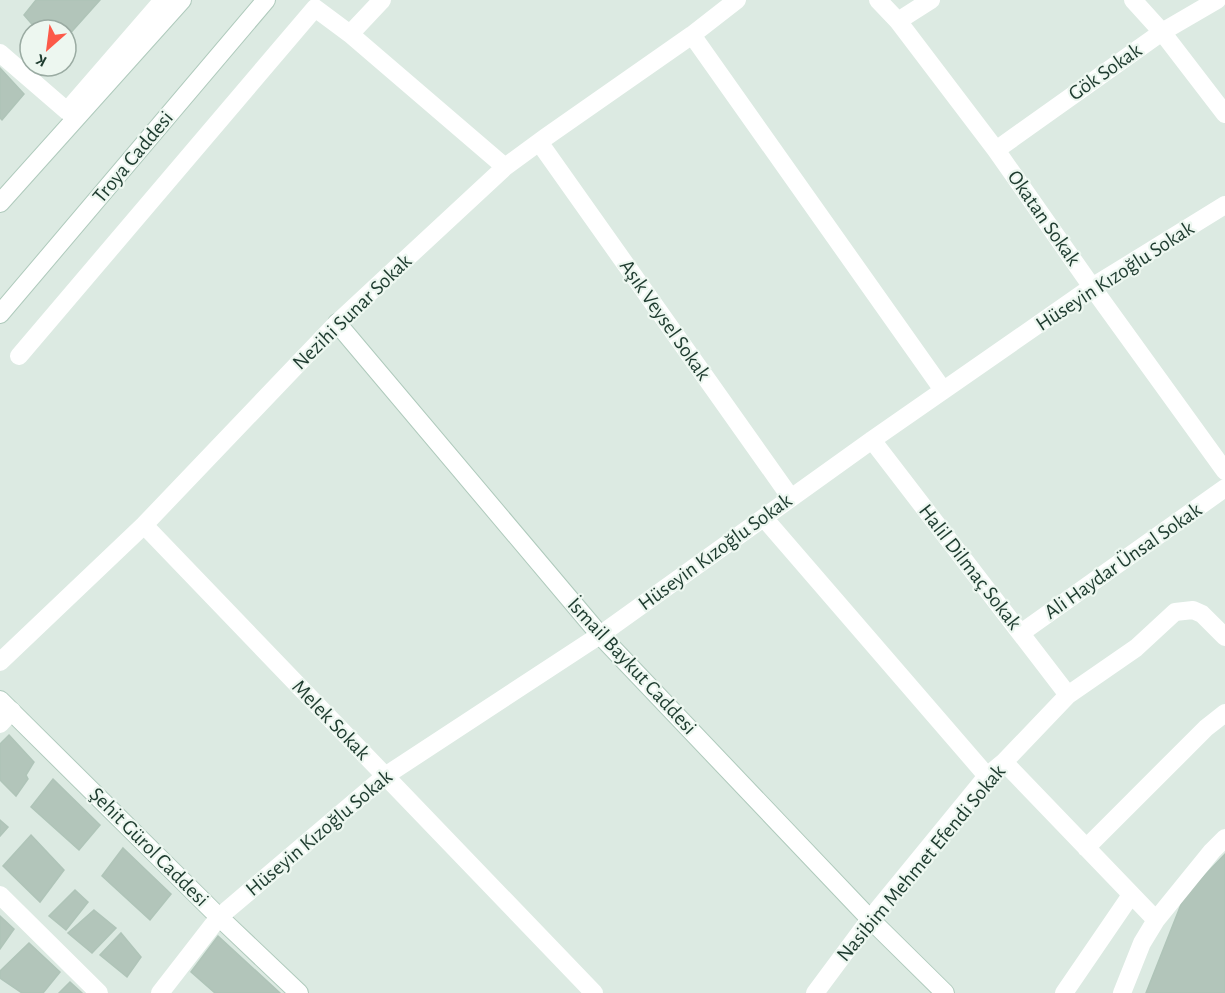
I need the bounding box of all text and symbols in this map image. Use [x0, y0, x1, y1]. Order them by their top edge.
north arrow [18, 18, 78, 78]
street label: Gök Sokak [1065, 39, 1146, 105]
text: K [33, 51, 49, 70]
street label: Troya Caddesi [89, 107, 177, 207]
street label: Okatan Sokak [1004, 167, 1085, 270]
street label: Hüseyin Kızoğlu Sokak [1032, 217, 1198, 335]
street label: Nezihi Sunar Sokak [289, 250, 416, 374]
street label: Aşık Veysel Sokak [616, 256, 715, 384]
street label: Hüseyin Kızoğlu Sokak [635, 489, 796, 614]
street label: Ali Haydar Ünsal Sokak [1040, 498, 1206, 623]
street label: Halil Dilmaç Sokak [915, 500, 1026, 634]
street label: İsmail Baykut Caddesi [564, 593, 701, 738]
street label: Melek Sokak [288, 676, 374, 764]
street label: Nasibim Mehmet Efendi Sokak [833, 760, 1010, 965]
street label: Hüseyin Kızoğlu Sokak [242, 766, 396, 900]
street label: Şehit Gürol Caddesi [85, 783, 213, 911]

